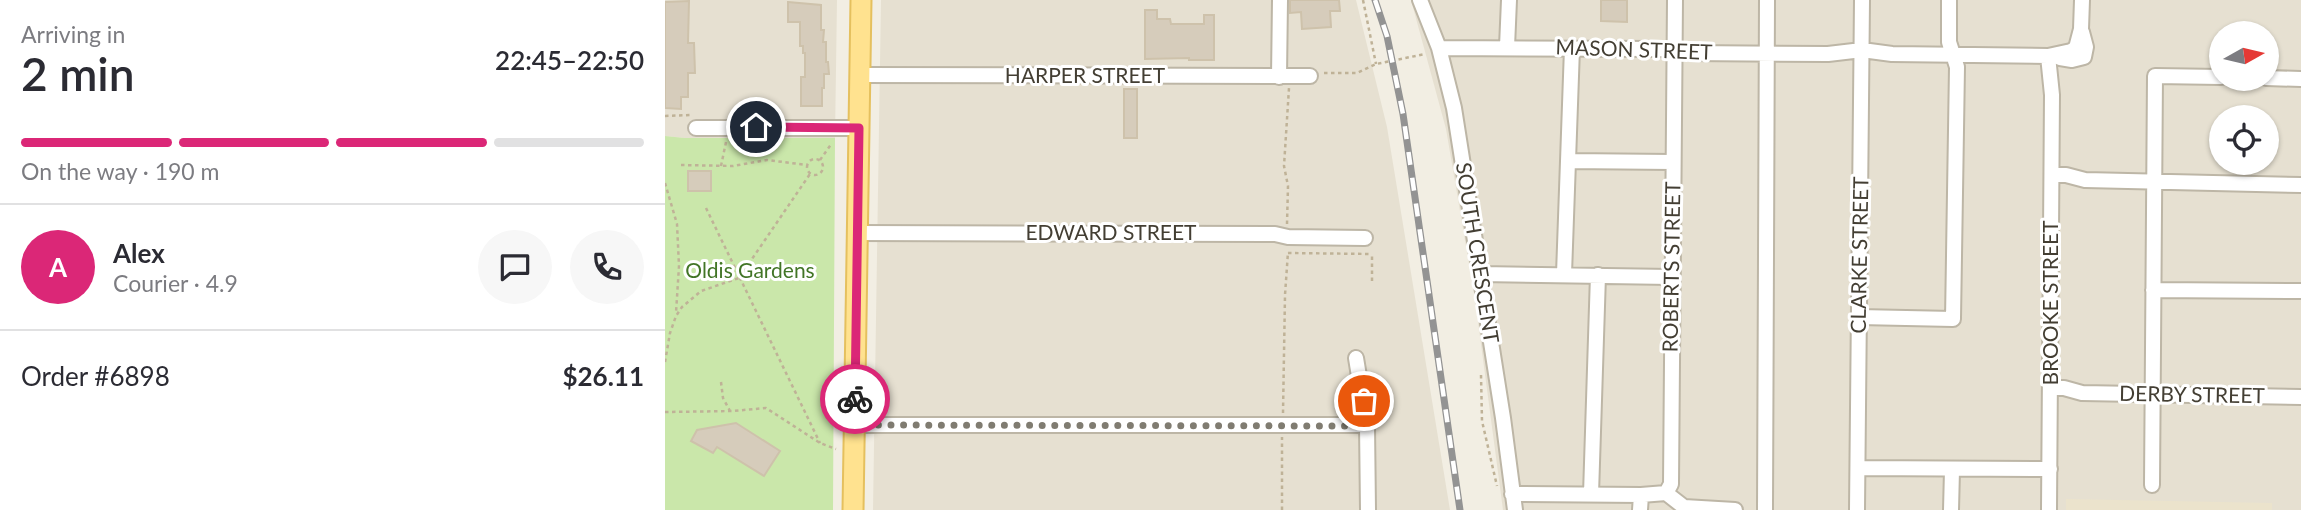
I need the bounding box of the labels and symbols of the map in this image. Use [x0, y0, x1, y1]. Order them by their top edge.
north arrow [2209, 21, 2279, 91]
street label: MASON STREET [1555, 33, 1714, 64]
street label: HARPER STREET [1005, 62, 1166, 87]
pin [726, 97, 786, 157]
street label: SOUTH CRESCENT [1452, 161, 1505, 346]
street label: CLARKE STREET [1845, 176, 1872, 334]
street label: ROBERTS STREET [1657, 181, 1684, 353]
street label: EDWARD STREET [1025, 219, 1197, 244]
street label: BROOKE STREET [2037, 220, 2062, 386]
park label: Oldis Gardens [685, 257, 815, 282]
courier [820, 364, 890, 434]
pin [1334, 371, 1394, 431]
street label: DERBY STREET [2119, 380, 2266, 407]

